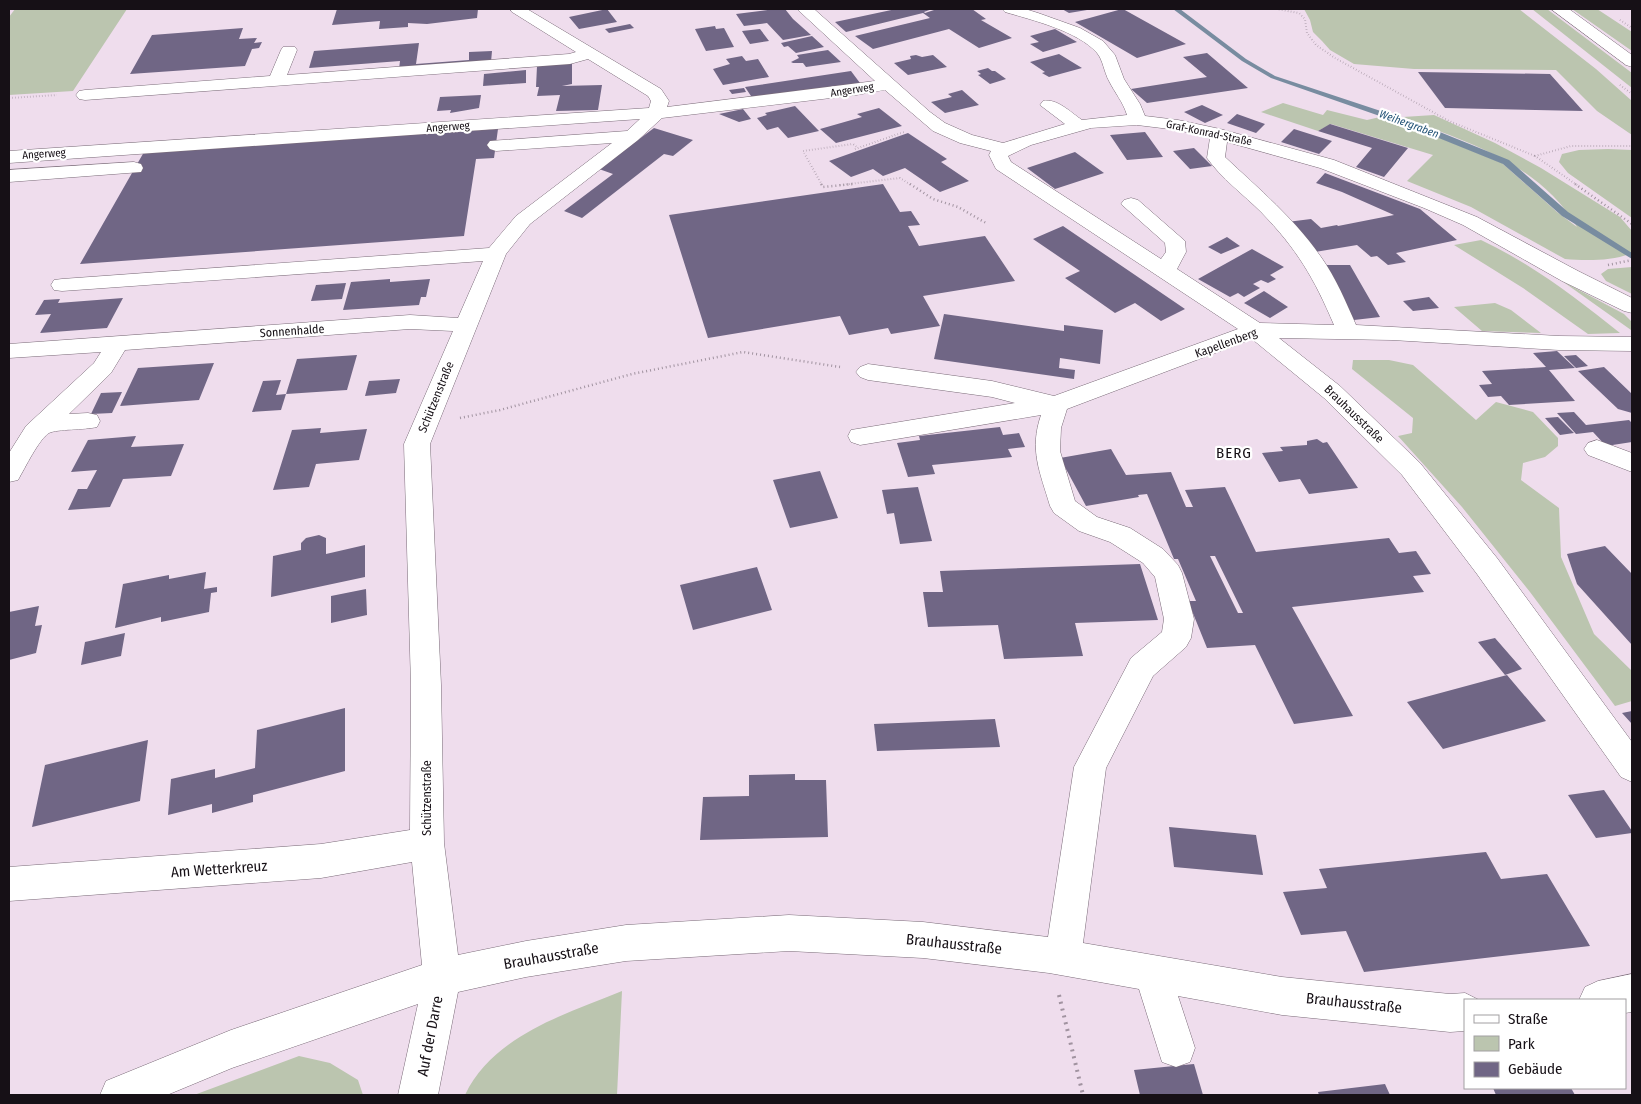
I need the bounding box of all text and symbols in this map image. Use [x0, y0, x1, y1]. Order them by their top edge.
street label: Angerweg [829, 80, 875, 100]
water label: Weihergraben [1378, 107, 1441, 141]
street label: Graf-Konrad-Straße [1165, 118, 1253, 148]
street label: Angerweg [426, 119, 471, 135]
street label: Angerweg [22, 146, 67, 162]
street label: Sonnenhalde [259, 322, 325, 340]
street label: Kapellenberg [1193, 325, 1259, 361]
street label: Schützenstraße [415, 359, 457, 435]
street label: Brauhausstraße [1321, 382, 1387, 446]
district label: BERG [1216, 444, 1252, 462]
street label: Schützenstraße [420, 760, 434, 836]
street label: Am Wetterkreuz [170, 857, 268, 881]
street label: Brauhausstraße [905, 930, 1003, 958]
street label: Brauhausstraße [502, 939, 600, 973]
street label: Brauhausstraße [1305, 989, 1403, 1017]
street label: Auf der Darre [413, 994, 447, 1078]
legend [1464, 999, 1626, 1089]
text: Straße [1508, 1010, 1548, 1028]
text: Park [1508, 1035, 1535, 1053]
text: Gebäude [1508, 1060, 1563, 1078]

